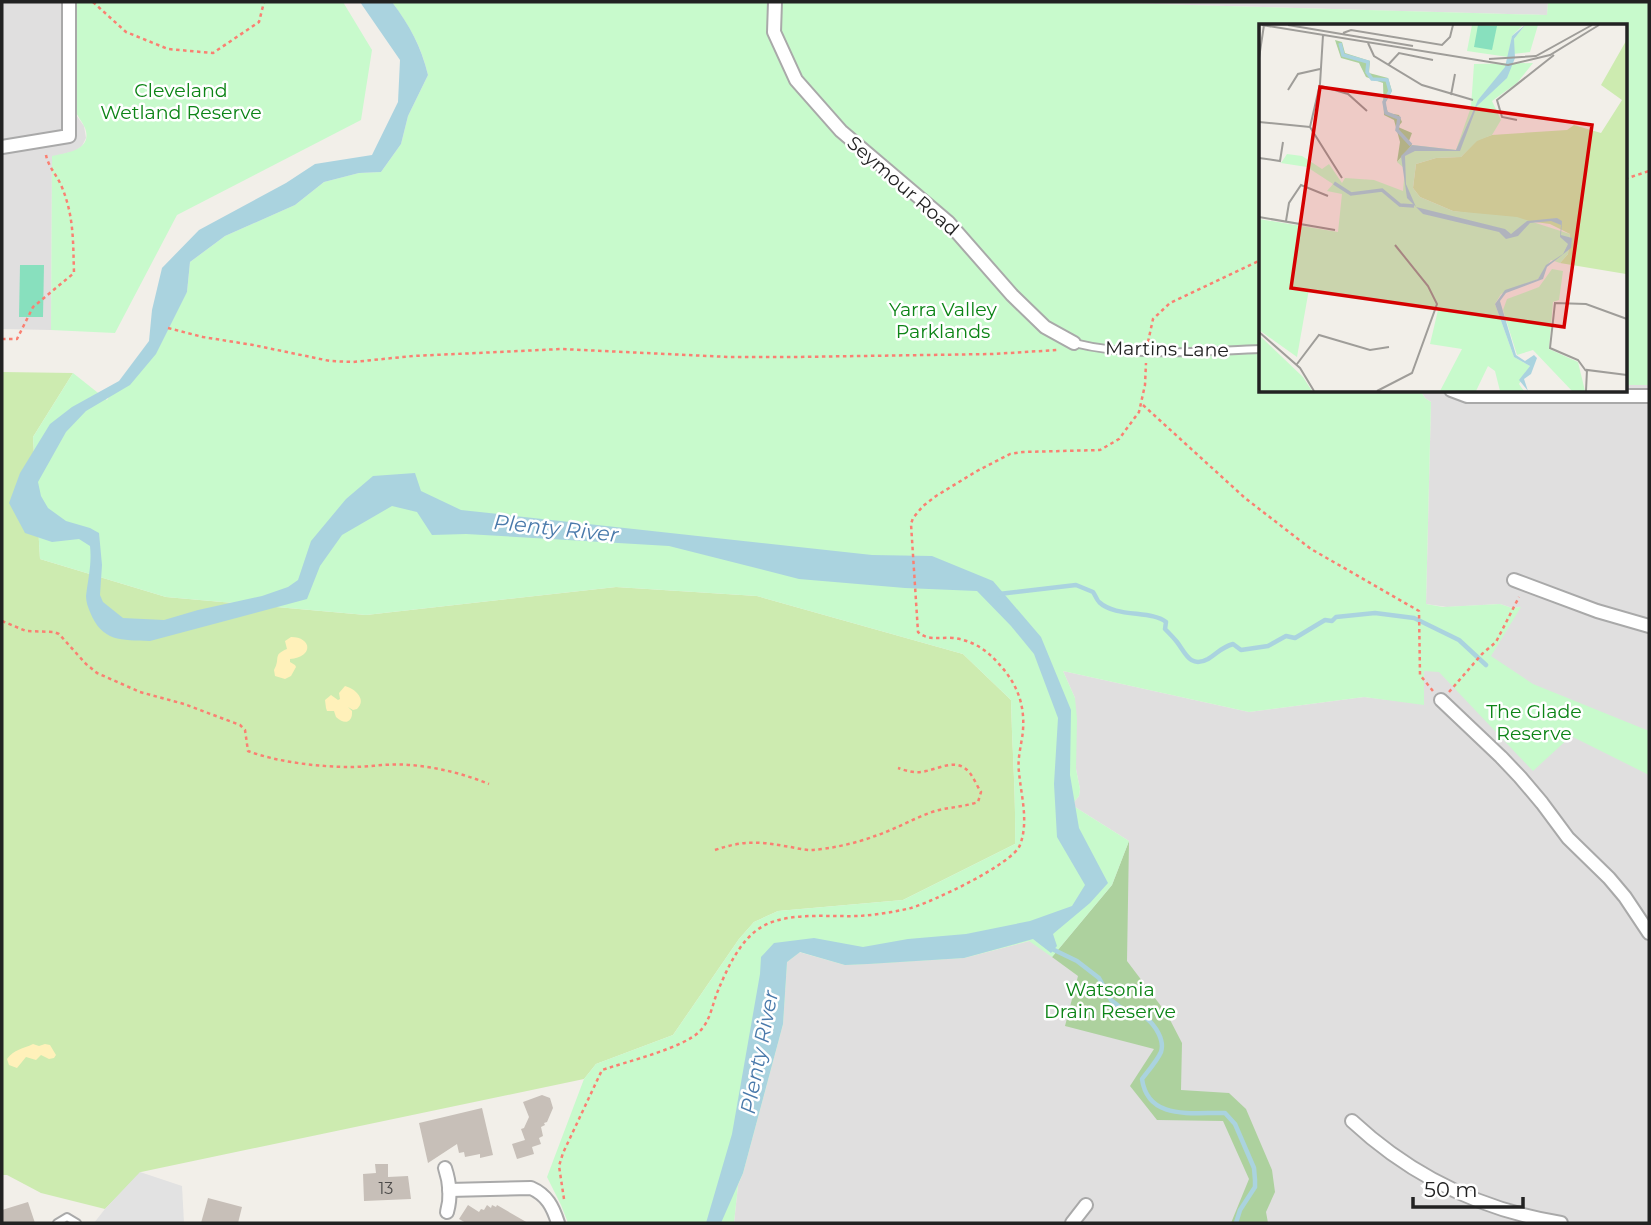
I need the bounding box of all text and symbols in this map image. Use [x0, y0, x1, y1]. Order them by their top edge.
inset map [1259, 24, 1626, 392]
park label: Cleveland Wetland Reserve [100, 79, 262, 124]
street label: Seymour Road [842, 131, 964, 241]
park label: Yarra Valley Parklands [889, 298, 998, 343]
street label: Martins Lane [1105, 336, 1229, 362]
water label: Plenty River [492, 509, 620, 547]
park label: The Glade Reserve [1486, 700, 1582, 745]
park label: Watsonia Drain Reserve [1044, 978, 1176, 1023]
water label: Plenty River [735, 988, 783, 1116]
scale bar [1413, 1166, 1523, 1210]
text: 50 m [1424, 1177, 1478, 1202]
house number: 13 [379, 1179, 393, 1198]

